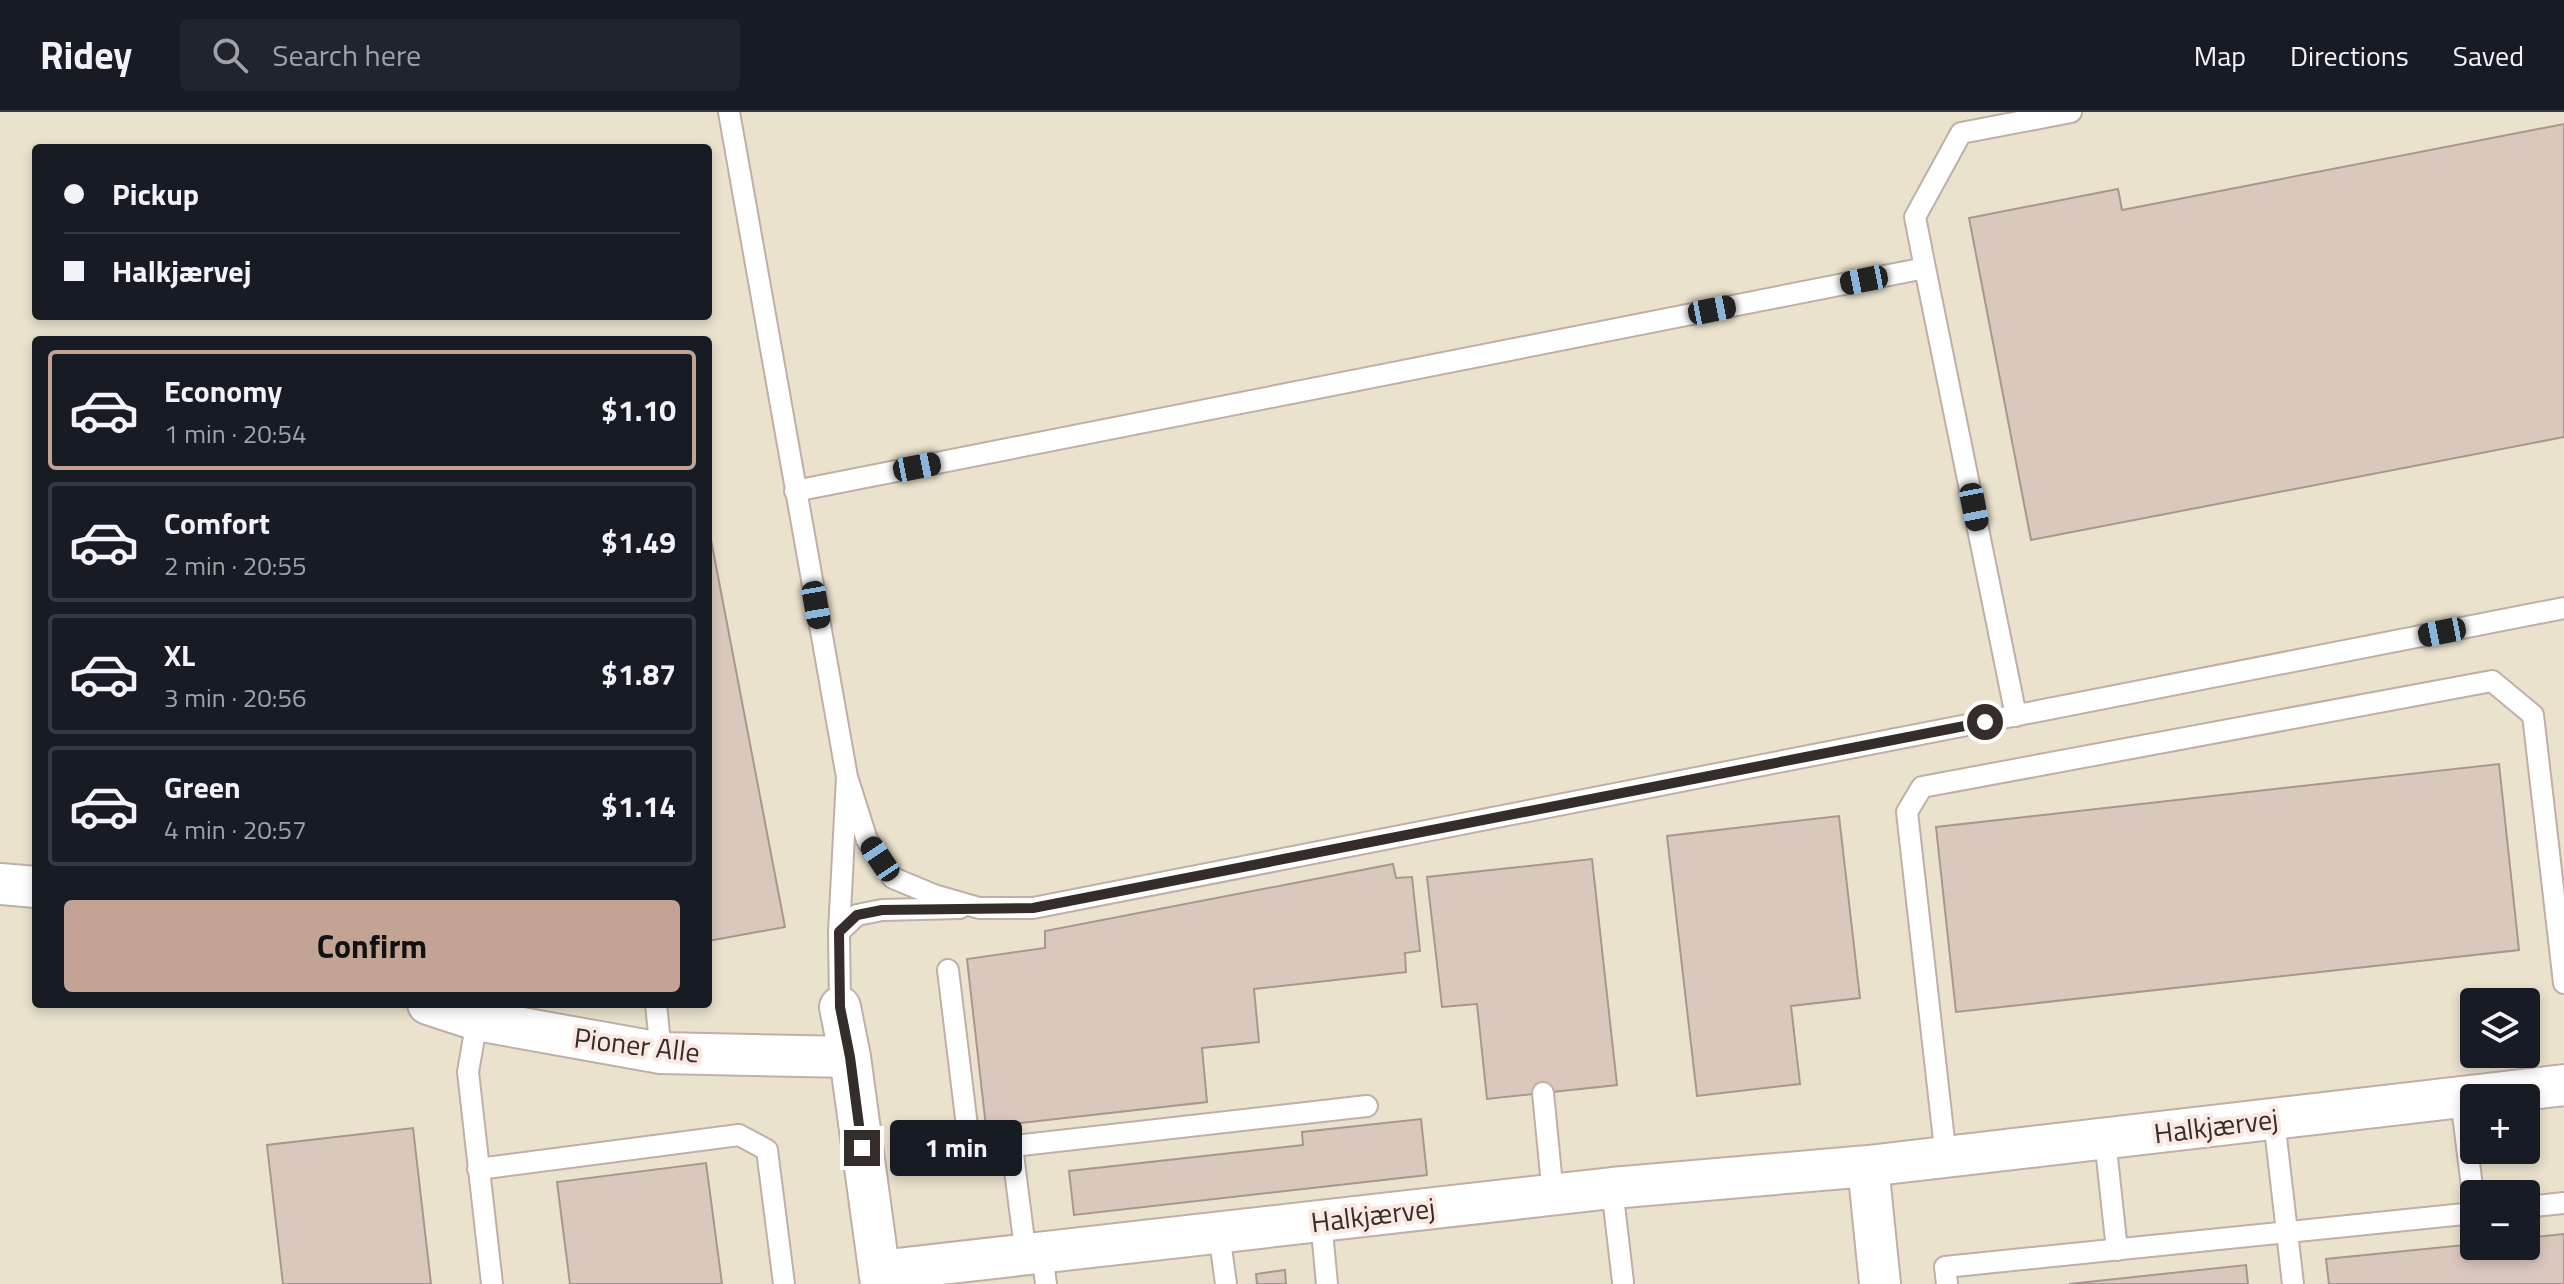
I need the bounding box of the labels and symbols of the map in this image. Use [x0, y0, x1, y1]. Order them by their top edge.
car [1838, 264, 1890, 296]
car [1686, 294, 1738, 326]
car [891, 451, 943, 483]
car [1958, 481, 1990, 533]
car [800, 579, 832, 631]
car [2416, 616, 2468, 648]
route start [1967, 704, 2003, 740]
car [857, 832, 903, 886]
street label: Pioner Alle [572, 1015, 702, 1074]
street label: Halkjærvej [2151, 1097, 2280, 1154]
callout: 1 min [890, 1120, 1022, 1176]
route end [844, 1130, 880, 1166]
street label: Halkjærvej [1308, 1186, 1437, 1243]

